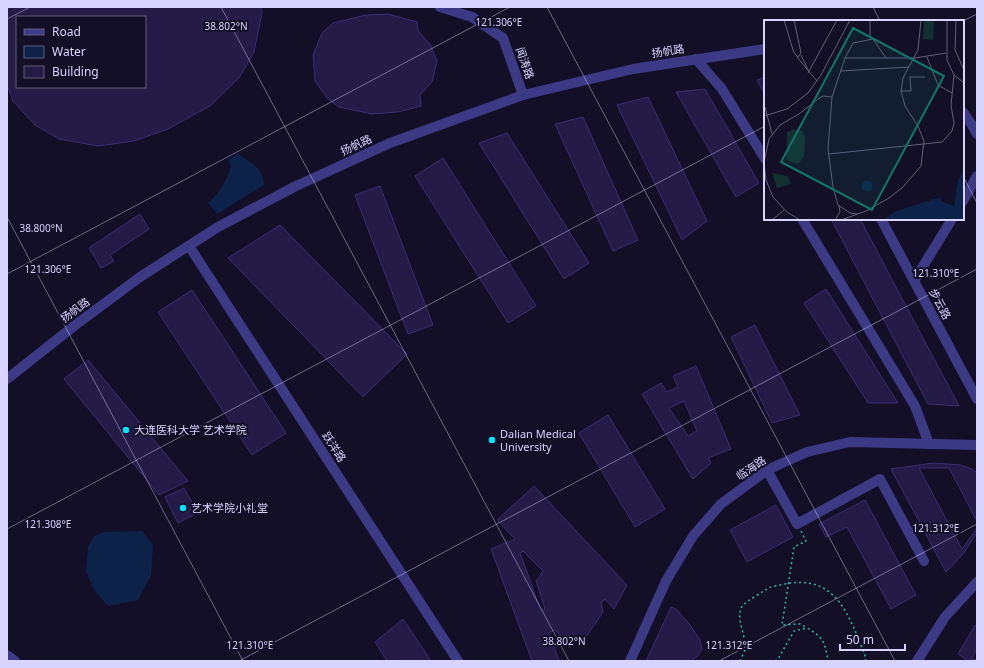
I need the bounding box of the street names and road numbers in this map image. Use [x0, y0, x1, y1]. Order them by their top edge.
street label: 扬帆路 [650, 41, 685, 60]
street label: 闻涛路 [513, 45, 538, 81]
street label: 扬帆路 [338, 131, 374, 158]
street label: 步云路 [926, 286, 955, 322]
street label: 扬帆路 [57, 294, 92, 326]
street label: 跃洋路 [319, 429, 350, 465]
street label: 临海路 [733, 452, 769, 483]

